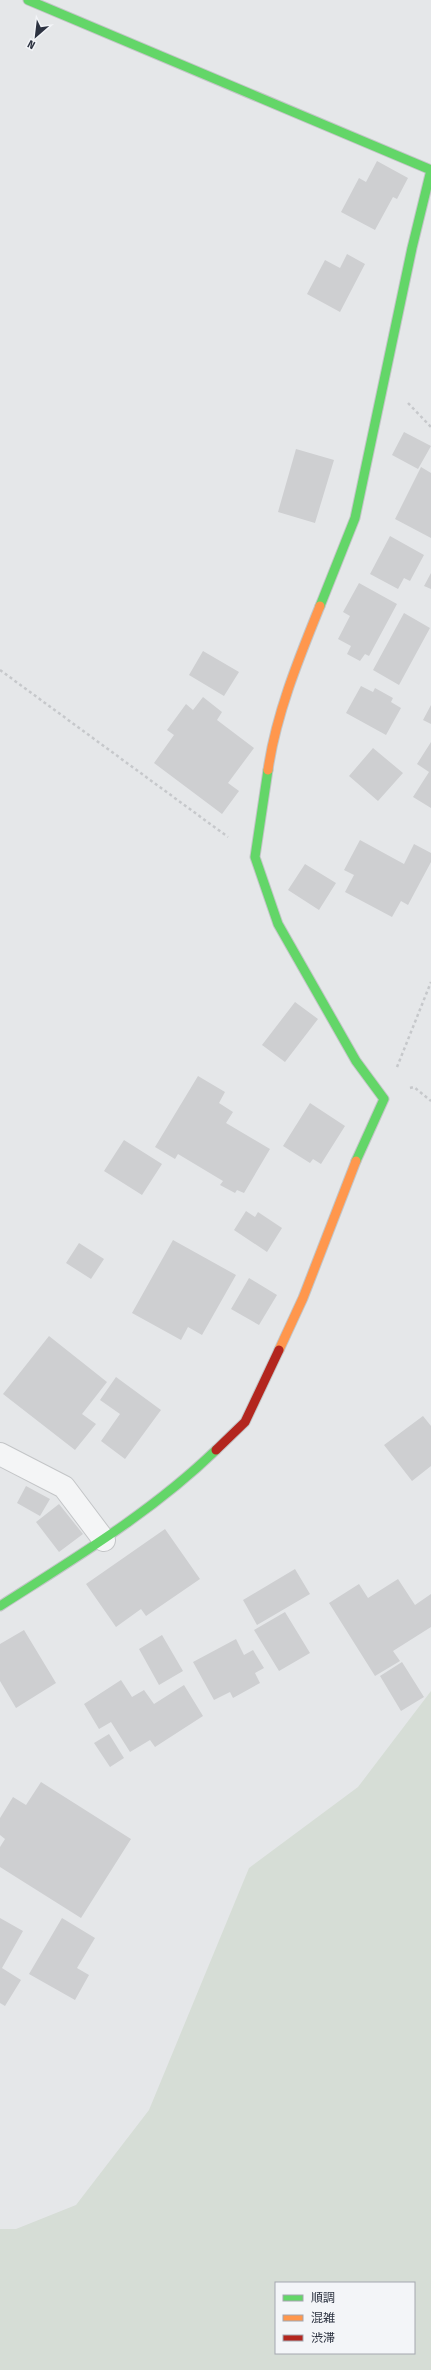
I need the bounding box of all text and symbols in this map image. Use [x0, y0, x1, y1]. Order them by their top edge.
north arrow [16, 16, 56, 56]
text: N [26, 37, 38, 52]
legend [275, 2282, 415, 2354]
text: 順調 [311, 2291, 335, 2305]
text: 混雑 [311, 2311, 335, 2325]
text: 渋滞 [311, 2331, 335, 2345]

